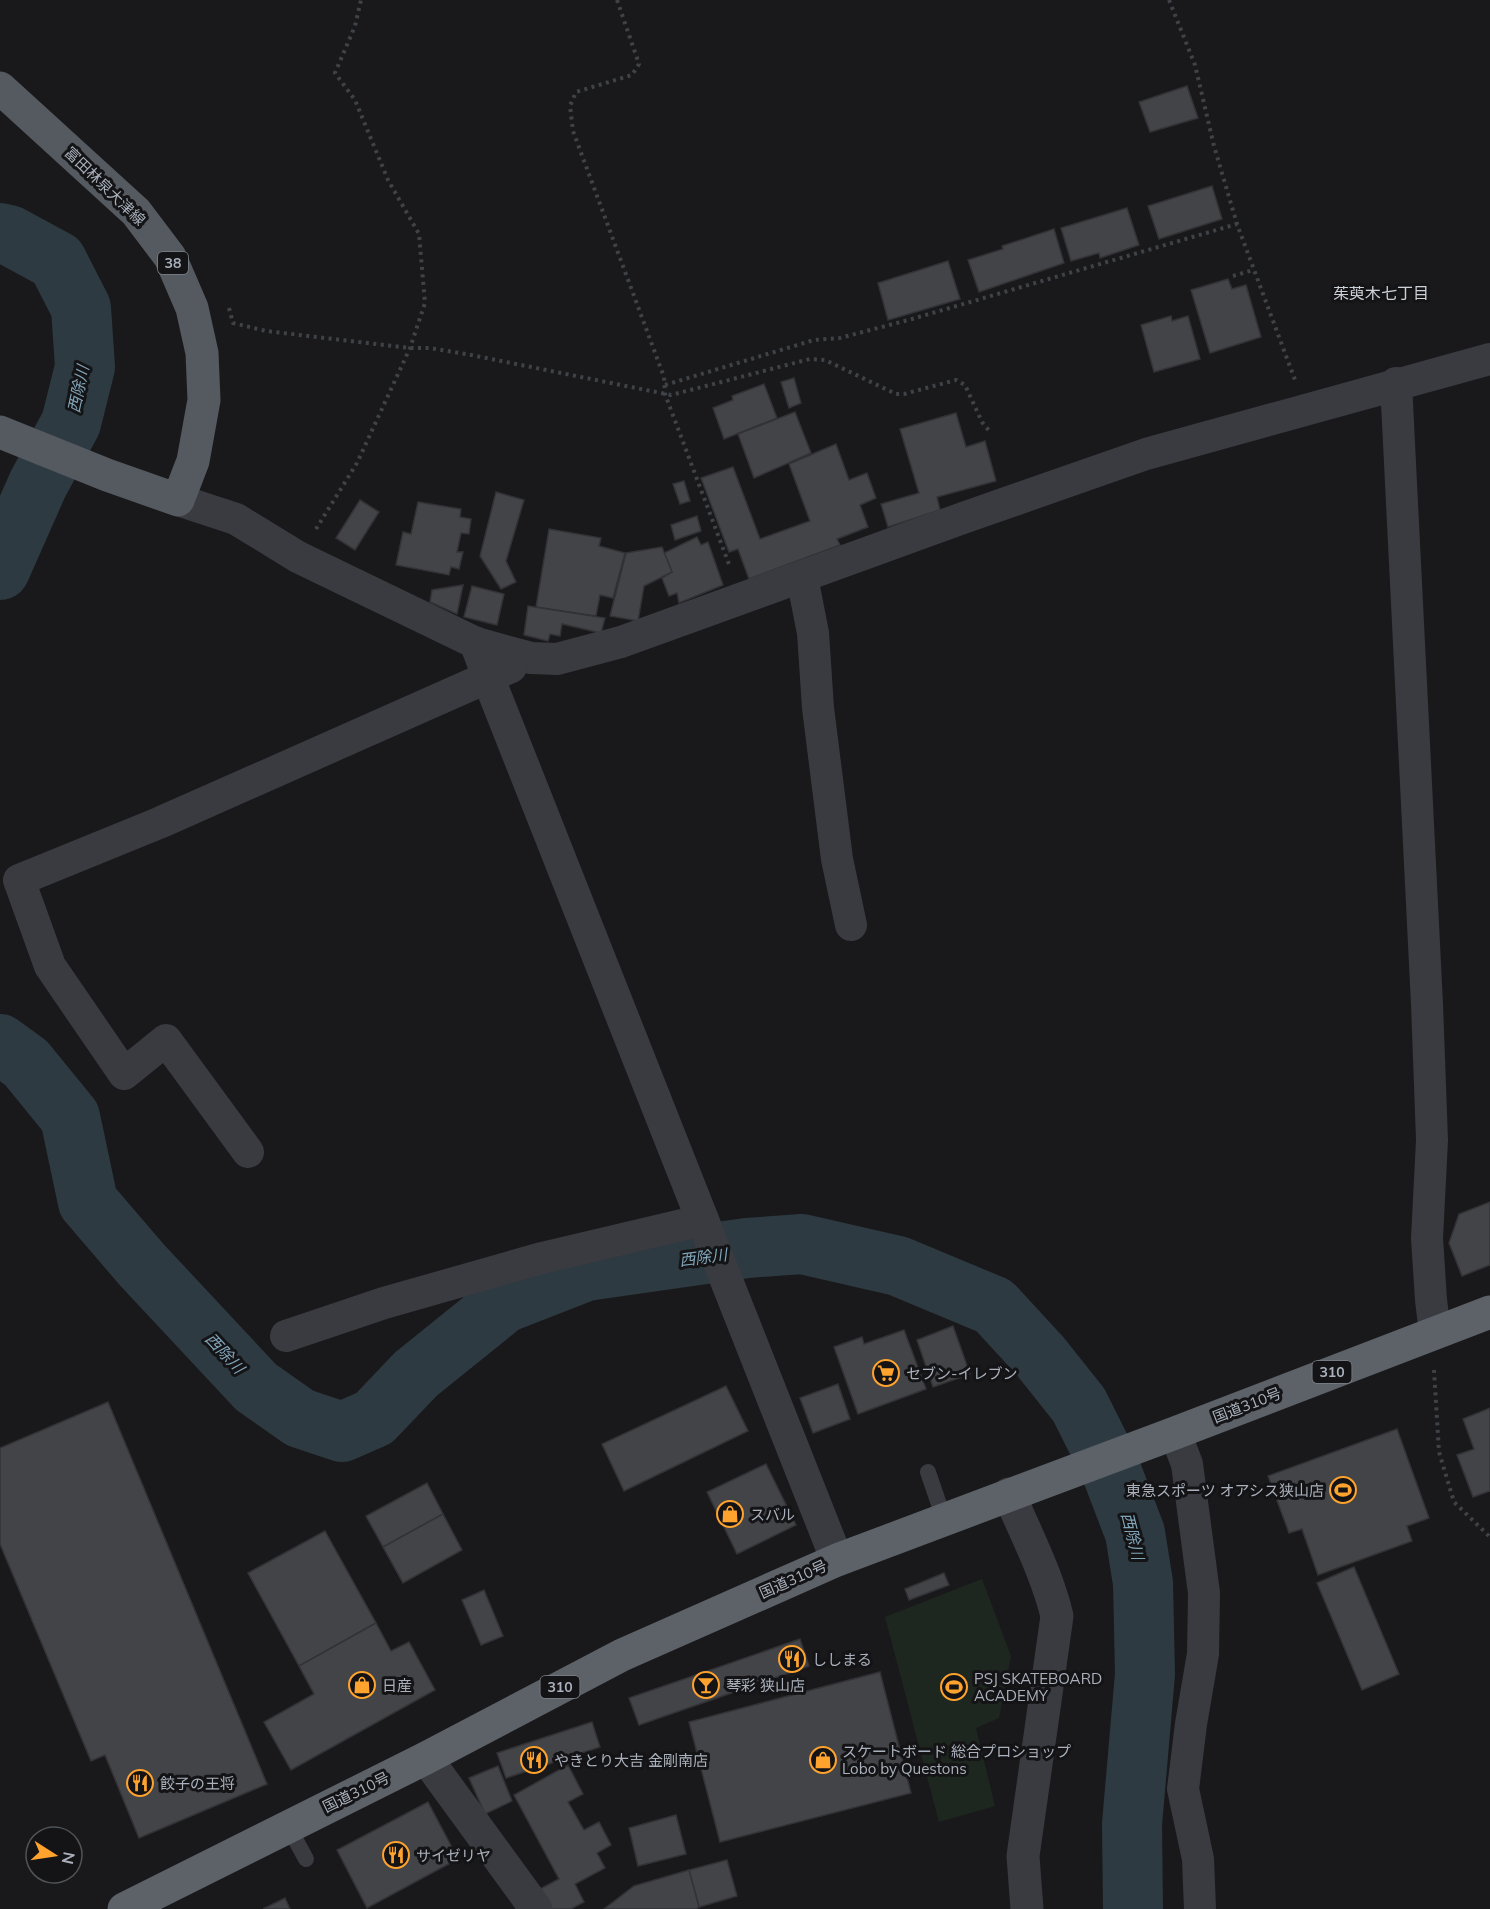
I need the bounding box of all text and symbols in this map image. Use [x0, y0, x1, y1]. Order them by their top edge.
street label: 富田林泉大津線 [61, 143, 149, 229]
road number: 38 [158, 252, 188, 274]
district label: 茱萸木七丁目 [1333, 283, 1429, 303]
water label: 西除川 [63, 361, 93, 415]
water label: 西除川 [678, 1244, 730, 1270]
water label: 西除川 [201, 1329, 250, 1379]
supermarket icon: セブン-イレブン [871, 1358, 901, 1388]
road number: 310 [1312, 1361, 1352, 1383]
place label: セブン-イレブン [906, 1364, 1017, 1383]
street label: 国道310号 [1210, 1383, 1284, 1427]
sports icon: 東急スポーツ オアシス狭山店 [1328, 1475, 1358, 1505]
place label: 東急スポーツ オアシス狭山店 [1126, 1481, 1324, 1500]
shop icon: スバル [715, 1499, 745, 1529]
place label: スバル [750, 1505, 795, 1524]
water label: 西除川 [1117, 1510, 1149, 1564]
street label: 国道310号 [756, 1556, 830, 1602]
restaurant icon: ししまる [777, 1644, 807, 1674]
place label: ししまる [812, 1650, 872, 1669]
place label: PSJ SKATEBOARD ACADEMY [974, 1669, 1102, 1705]
shop icon: 日産 [347, 1670, 377, 1700]
bar icon: 琴彩 狭山店 [691, 1670, 721, 1700]
sports icon: PSJ SKATEBOARD ACADEMY [939, 1672, 969, 1702]
place label: 日産 [382, 1676, 412, 1695]
road number: 310 [540, 1676, 580, 1698]
place label: 琴彩 狭山店 [726, 1676, 805, 1695]
place label: スケートボード 総合プロショップ Lobo by Questons [842, 1742, 1071, 1778]
restaurant icon: やきとり大吉 金剛南店 [519, 1745, 549, 1775]
shop icon: スケートボード 総合プロショップ Lobo by Questons [808, 1745, 838, 1775]
place label: やきとり大吉 金剛南店 [554, 1751, 708, 1770]
restaurant icon: 餃子の王将 [125, 1768, 155, 1798]
street label: 国道310号 [319, 1768, 393, 1816]
place label: 餃子の王将 [160, 1774, 235, 1793]
north arrow [24, 1825, 84, 1885]
restaurant icon: サイゼリヤ [381, 1840, 411, 1870]
place label: サイゼリヤ [416, 1846, 491, 1865]
text: N [58, 1850, 80, 1866]

